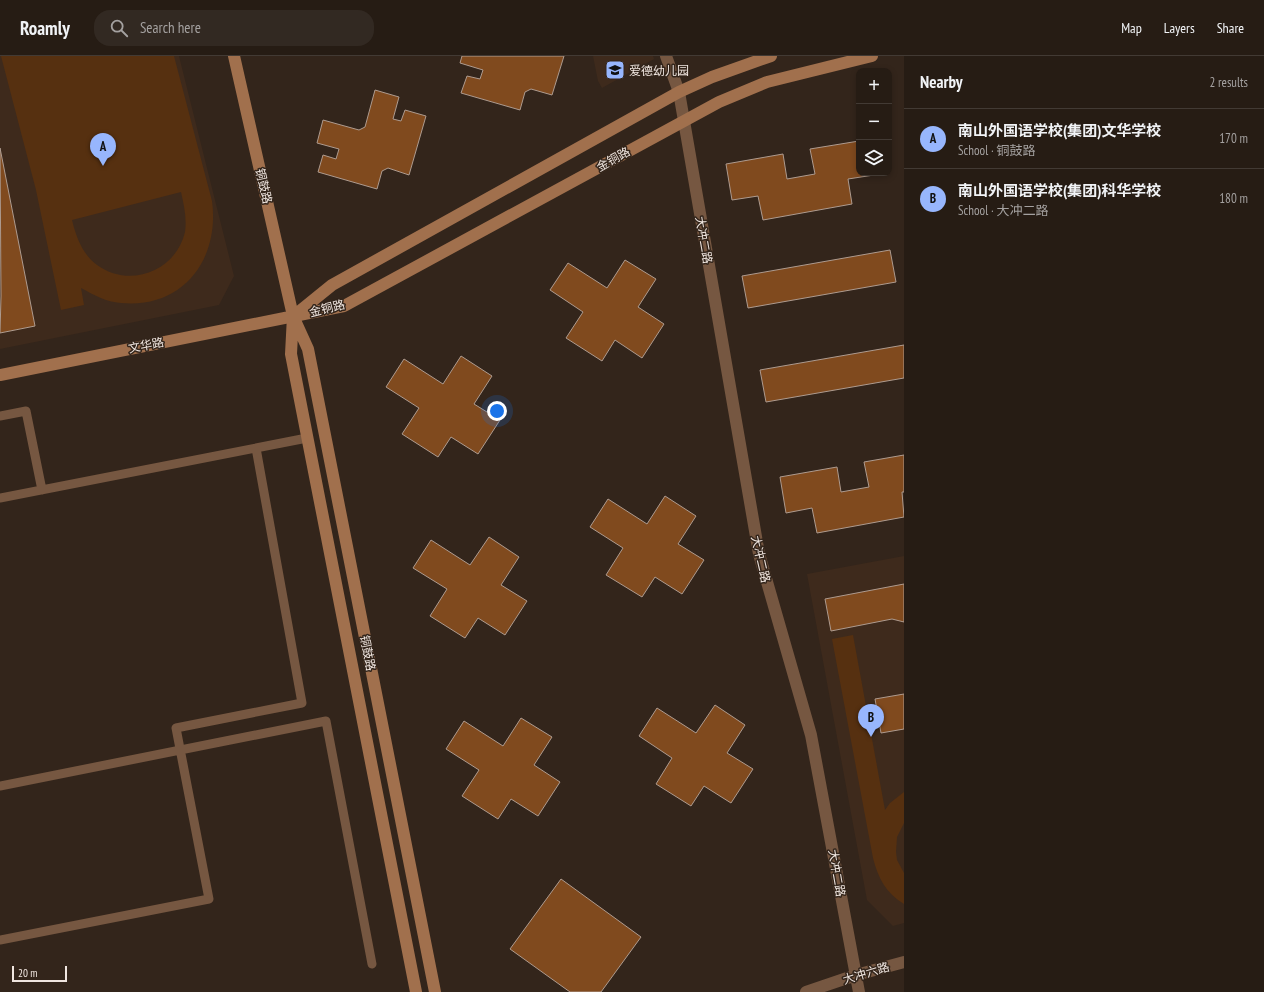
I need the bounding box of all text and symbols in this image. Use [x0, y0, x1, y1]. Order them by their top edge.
search box [94, 10, 374, 46]
text: Roamly [20, 16, 70, 40]
icon: search [108, 17, 130, 39]
text: Search here [140, 18, 201, 37]
text: Map [1121, 19, 1142, 37]
text: Layers [1164, 19, 1195, 37]
text: Share [1217, 19, 1244, 37]
school or university icon: 爱德幼儿园 [604, 59, 626, 81]
place label: 爱德幼儿园 [629, 63, 689, 78]
map controls [856, 68, 892, 176]
button: + [856, 68, 892, 104]
text: Nearby [920, 71, 963, 93]
text: 2 results [1209, 74, 1248, 91]
button: − [856, 104, 892, 140]
text: 南山外国语学校(集团)文华学校 [958, 121, 1161, 140]
text: A [930, 130, 936, 147]
text: 170 m [1219, 130, 1248, 147]
pin: A [90, 133, 116, 166]
button: layers [856, 140, 892, 176]
text: School · 铜鼓路 [958, 142, 1035, 159]
street label: 金铜路 [594, 144, 632, 174]
street label: 铜鼓路 [253, 167, 275, 205]
text: 南山外国语学校(集团)科华学校 [958, 181, 1161, 200]
text: B [930, 190, 936, 207]
text: 180 m [1219, 190, 1248, 207]
text: School · 大冲二路 [958, 202, 1048, 219]
street label: 大冲二路 [692, 215, 716, 265]
street label: 金铜路 [308, 296, 346, 320]
street label: 文华路 [127, 334, 165, 356]
your location [487, 401, 507, 421]
street label: 大冲二路 [748, 534, 774, 584]
street label: 铜鼓路 [357, 634, 379, 672]
pin: B [858, 704, 884, 737]
street label: 大冲二路 [825, 848, 849, 898]
street label: 大冲六路 [841, 959, 891, 987]
scale bar [12, 964, 67, 983]
text: 20 m [18, 966, 37, 980]

